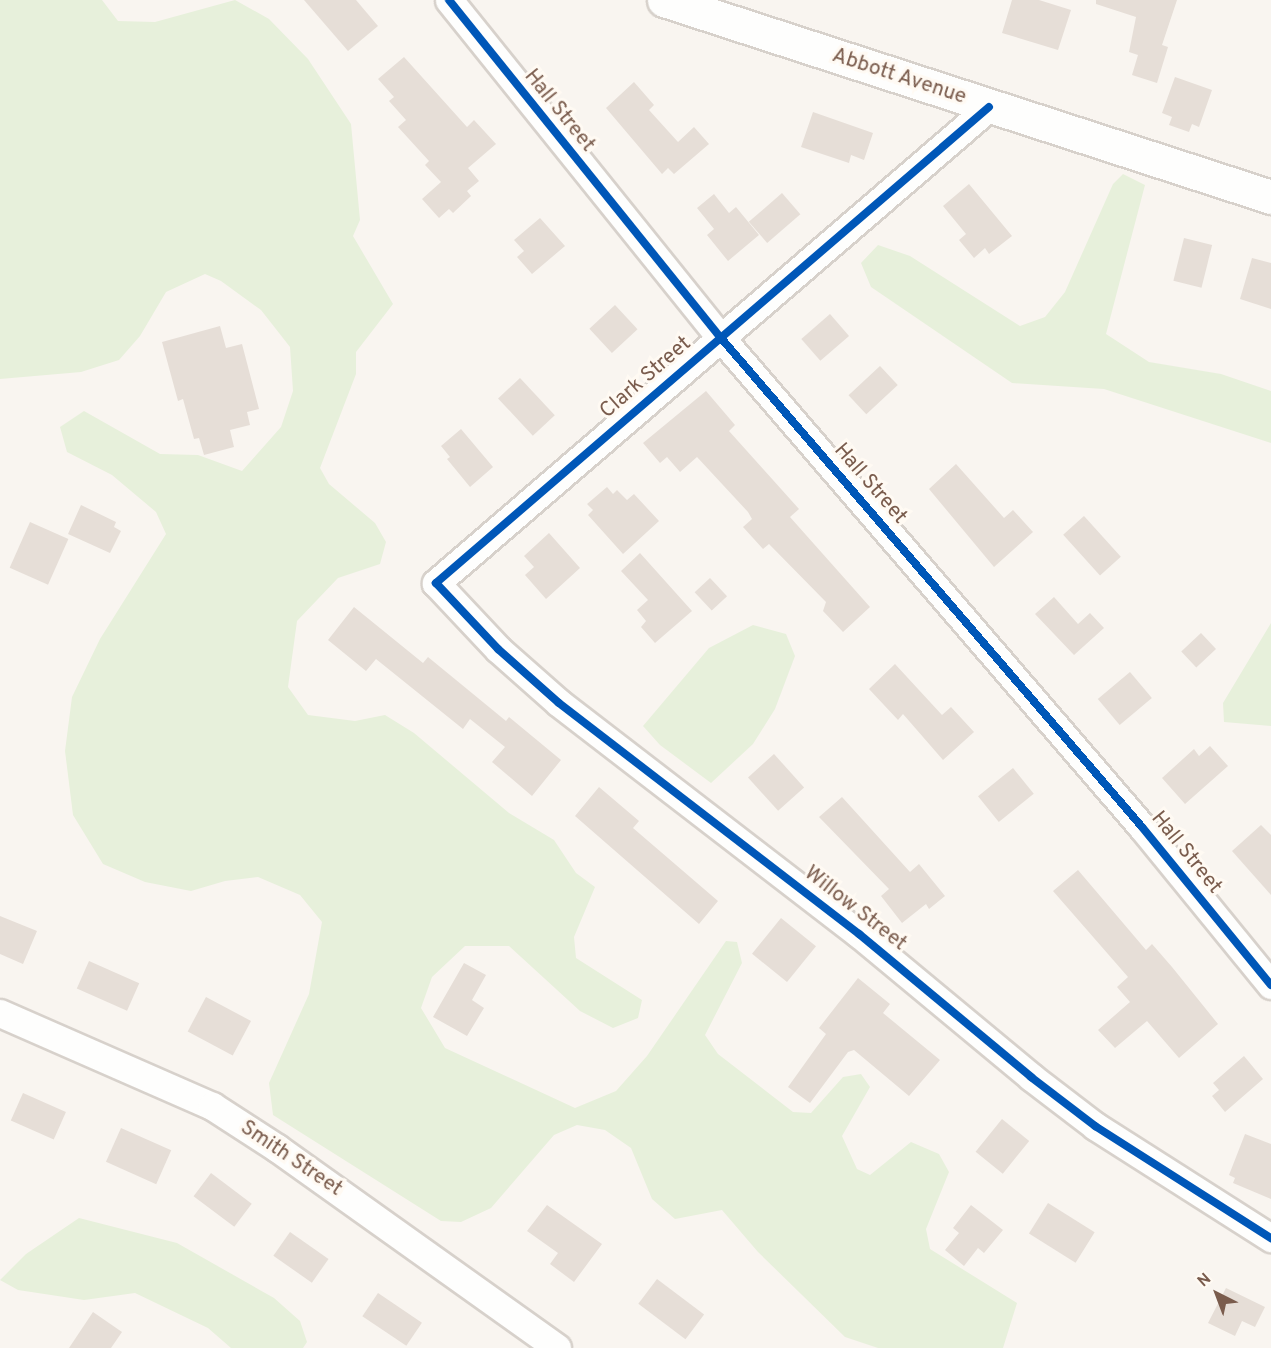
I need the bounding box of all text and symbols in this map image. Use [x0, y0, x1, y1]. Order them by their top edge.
street label: Abbott Avenue [828, 43, 970, 111]
street label: Hall Street [518, 65, 600, 157]
street label: Clark Street [595, 332, 697, 424]
street label: Hall Street [828, 438, 912, 530]
street label: Hall Street [1145, 807, 1227, 899]
street label: Willow Street [799, 861, 911, 957]
street label: Smith Street [235, 1116, 347, 1202]
north arrow [1187, 1264, 1247, 1324]
text: N [1194, 1269, 1216, 1292]

